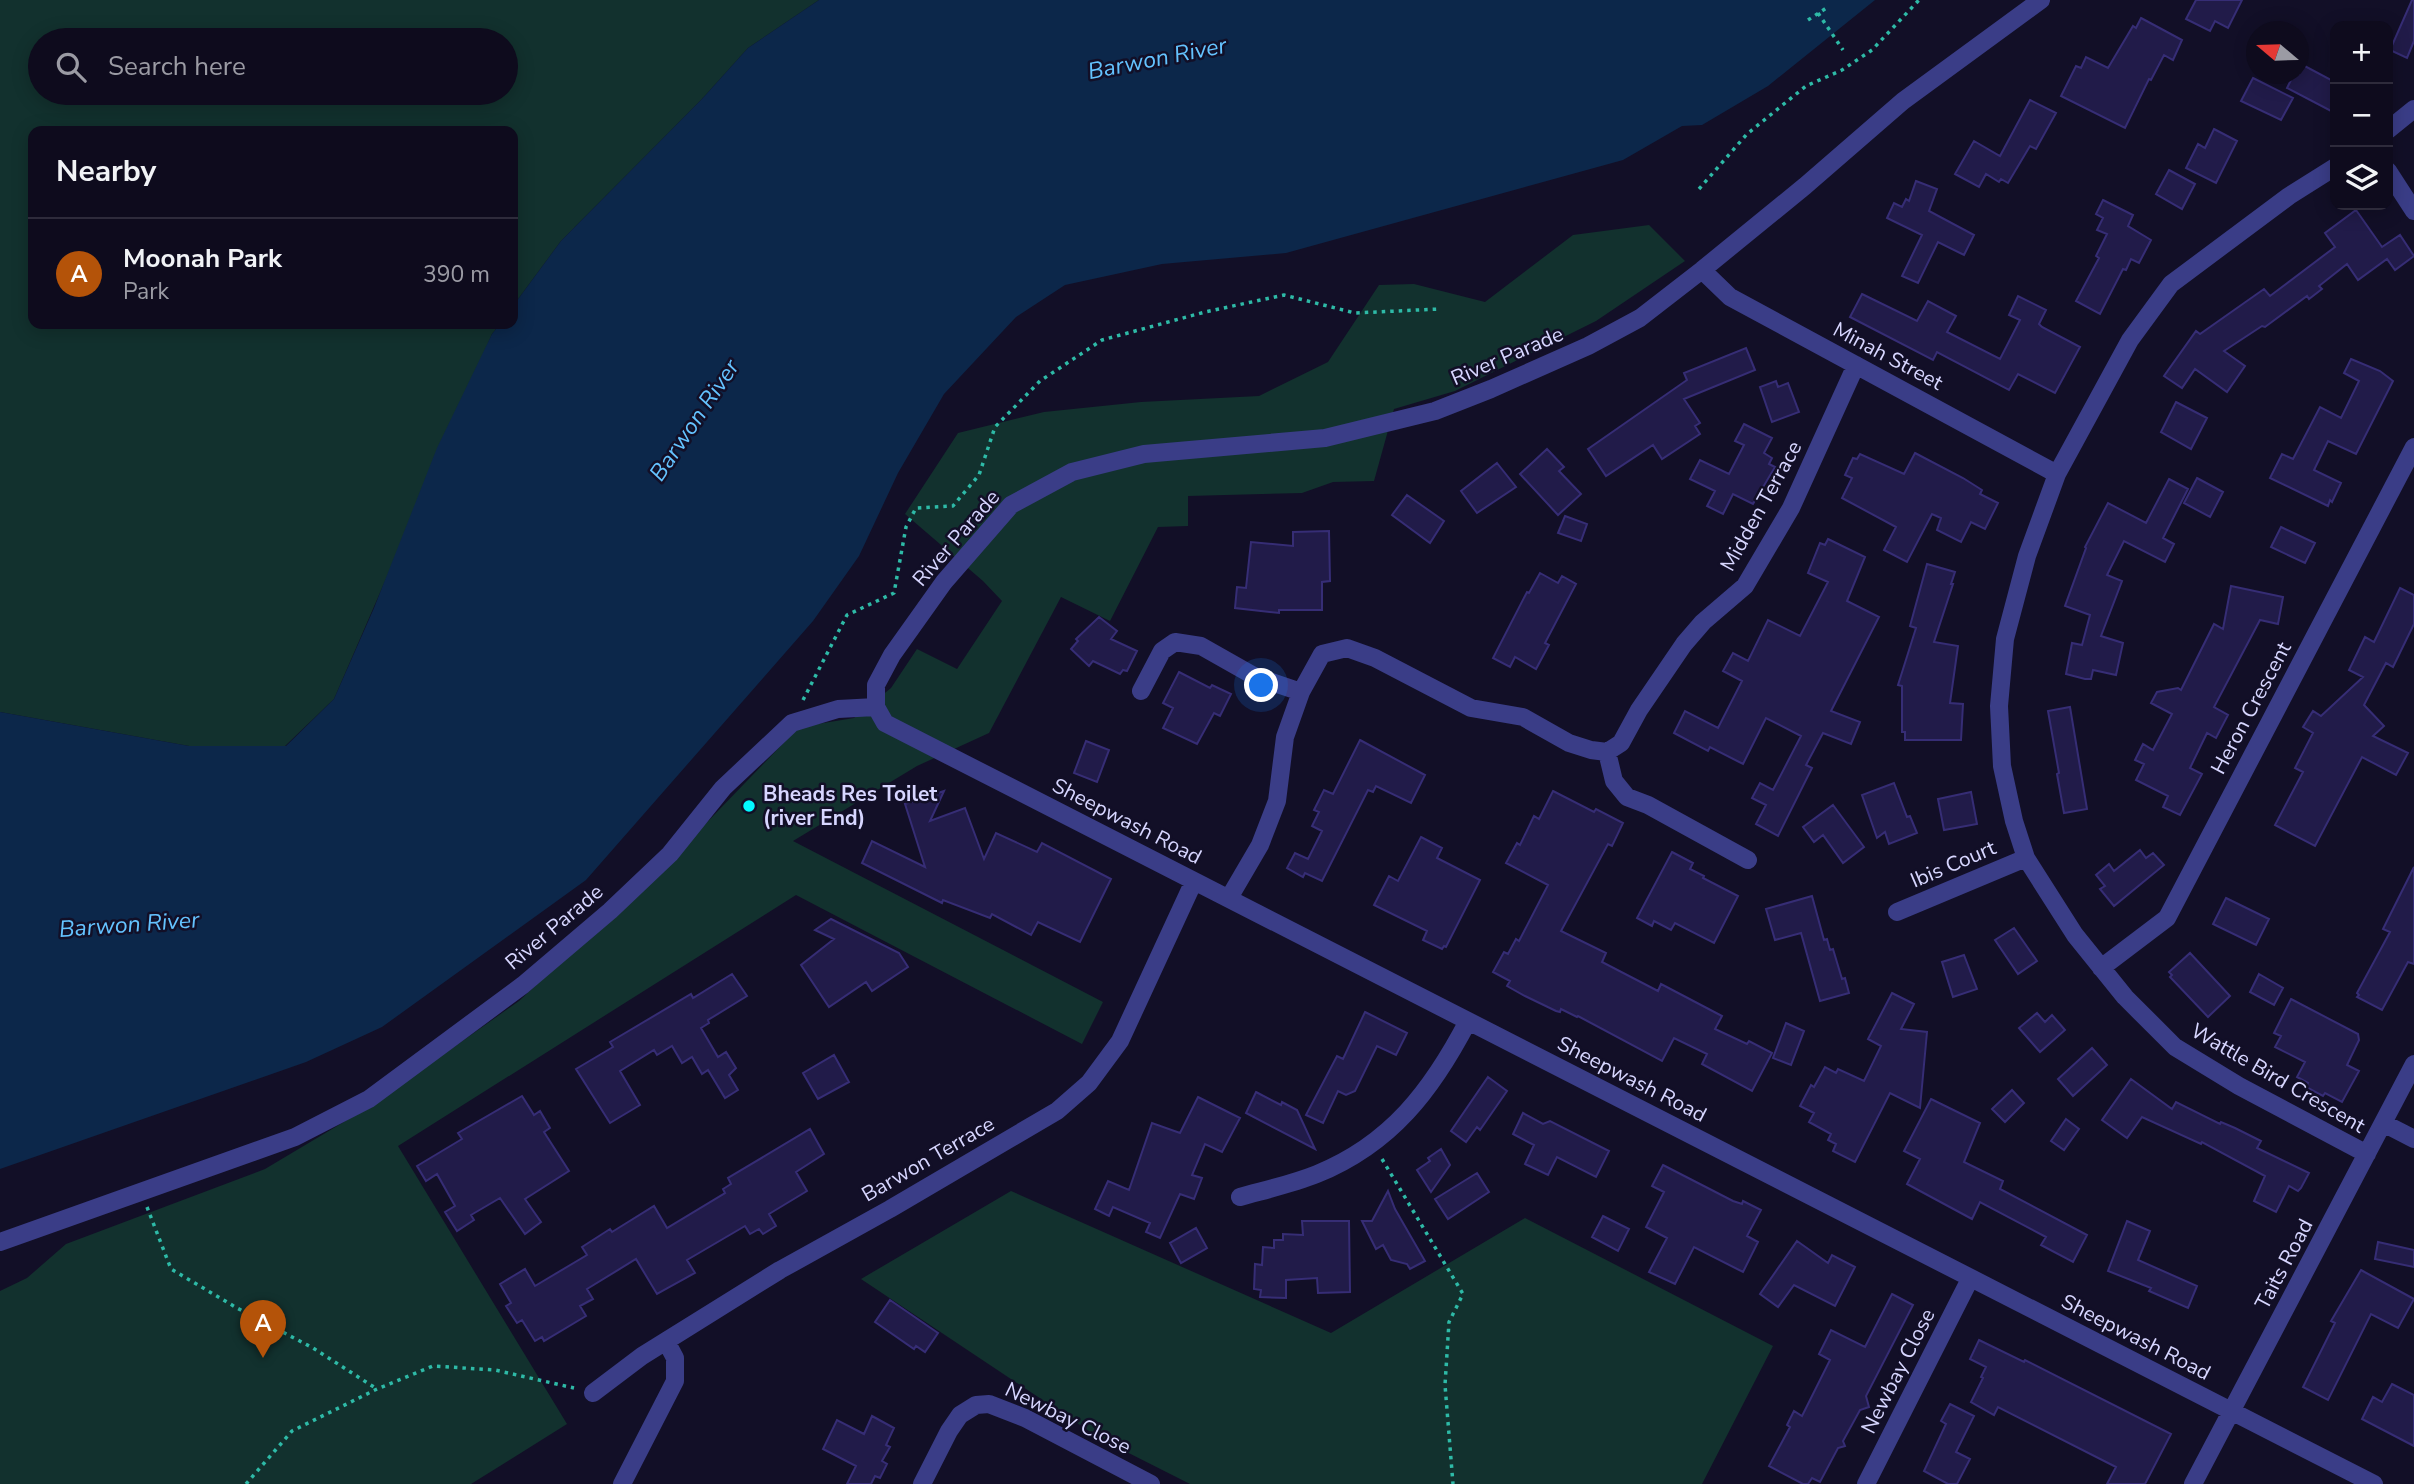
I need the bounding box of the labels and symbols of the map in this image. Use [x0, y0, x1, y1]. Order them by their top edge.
north arrow [2246, 21, 2309, 84]
water label: Barwon River [1085, 30, 1230, 87]
street label: Minah Street [1828, 315, 1948, 397]
street label: River Parade [1447, 320, 1567, 392]
water label: Barwon River [642, 353, 747, 487]
street label: Midden Terrace [1714, 436, 1808, 576]
street label: River Parade [906, 484, 1006, 592]
street label: Heron Crescent [2204, 636, 2298, 779]
your location [1244, 668, 1278, 702]
street label: Sheepwash Road [1048, 771, 1206, 871]
place label: Bheads Res Toilet (river End) [763, 780, 938, 832]
marker: Bheads Res Toilet (river End) [741, 798, 757, 814]
street label: Ibis Court [1906, 833, 2001, 895]
street label: River Parade [499, 878, 609, 976]
water label: Barwon River [58, 904, 201, 945]
street label: Wattle Bird Crescent [2186, 1017, 2371, 1140]
street label: Sheepwash Road [1553, 1029, 1711, 1129]
street label: Barwon Terrace [857, 1110, 999, 1208]
street label: Taits Road [2248, 1214, 2320, 1314]
street label: Sheepwash Road [2057, 1287, 2215, 1387]
pin: A [240, 1300, 286, 1358]
street label: Newbay Close [1854, 1304, 1942, 1438]
street label: Newbay Close [1000, 1375, 1136, 1461]

